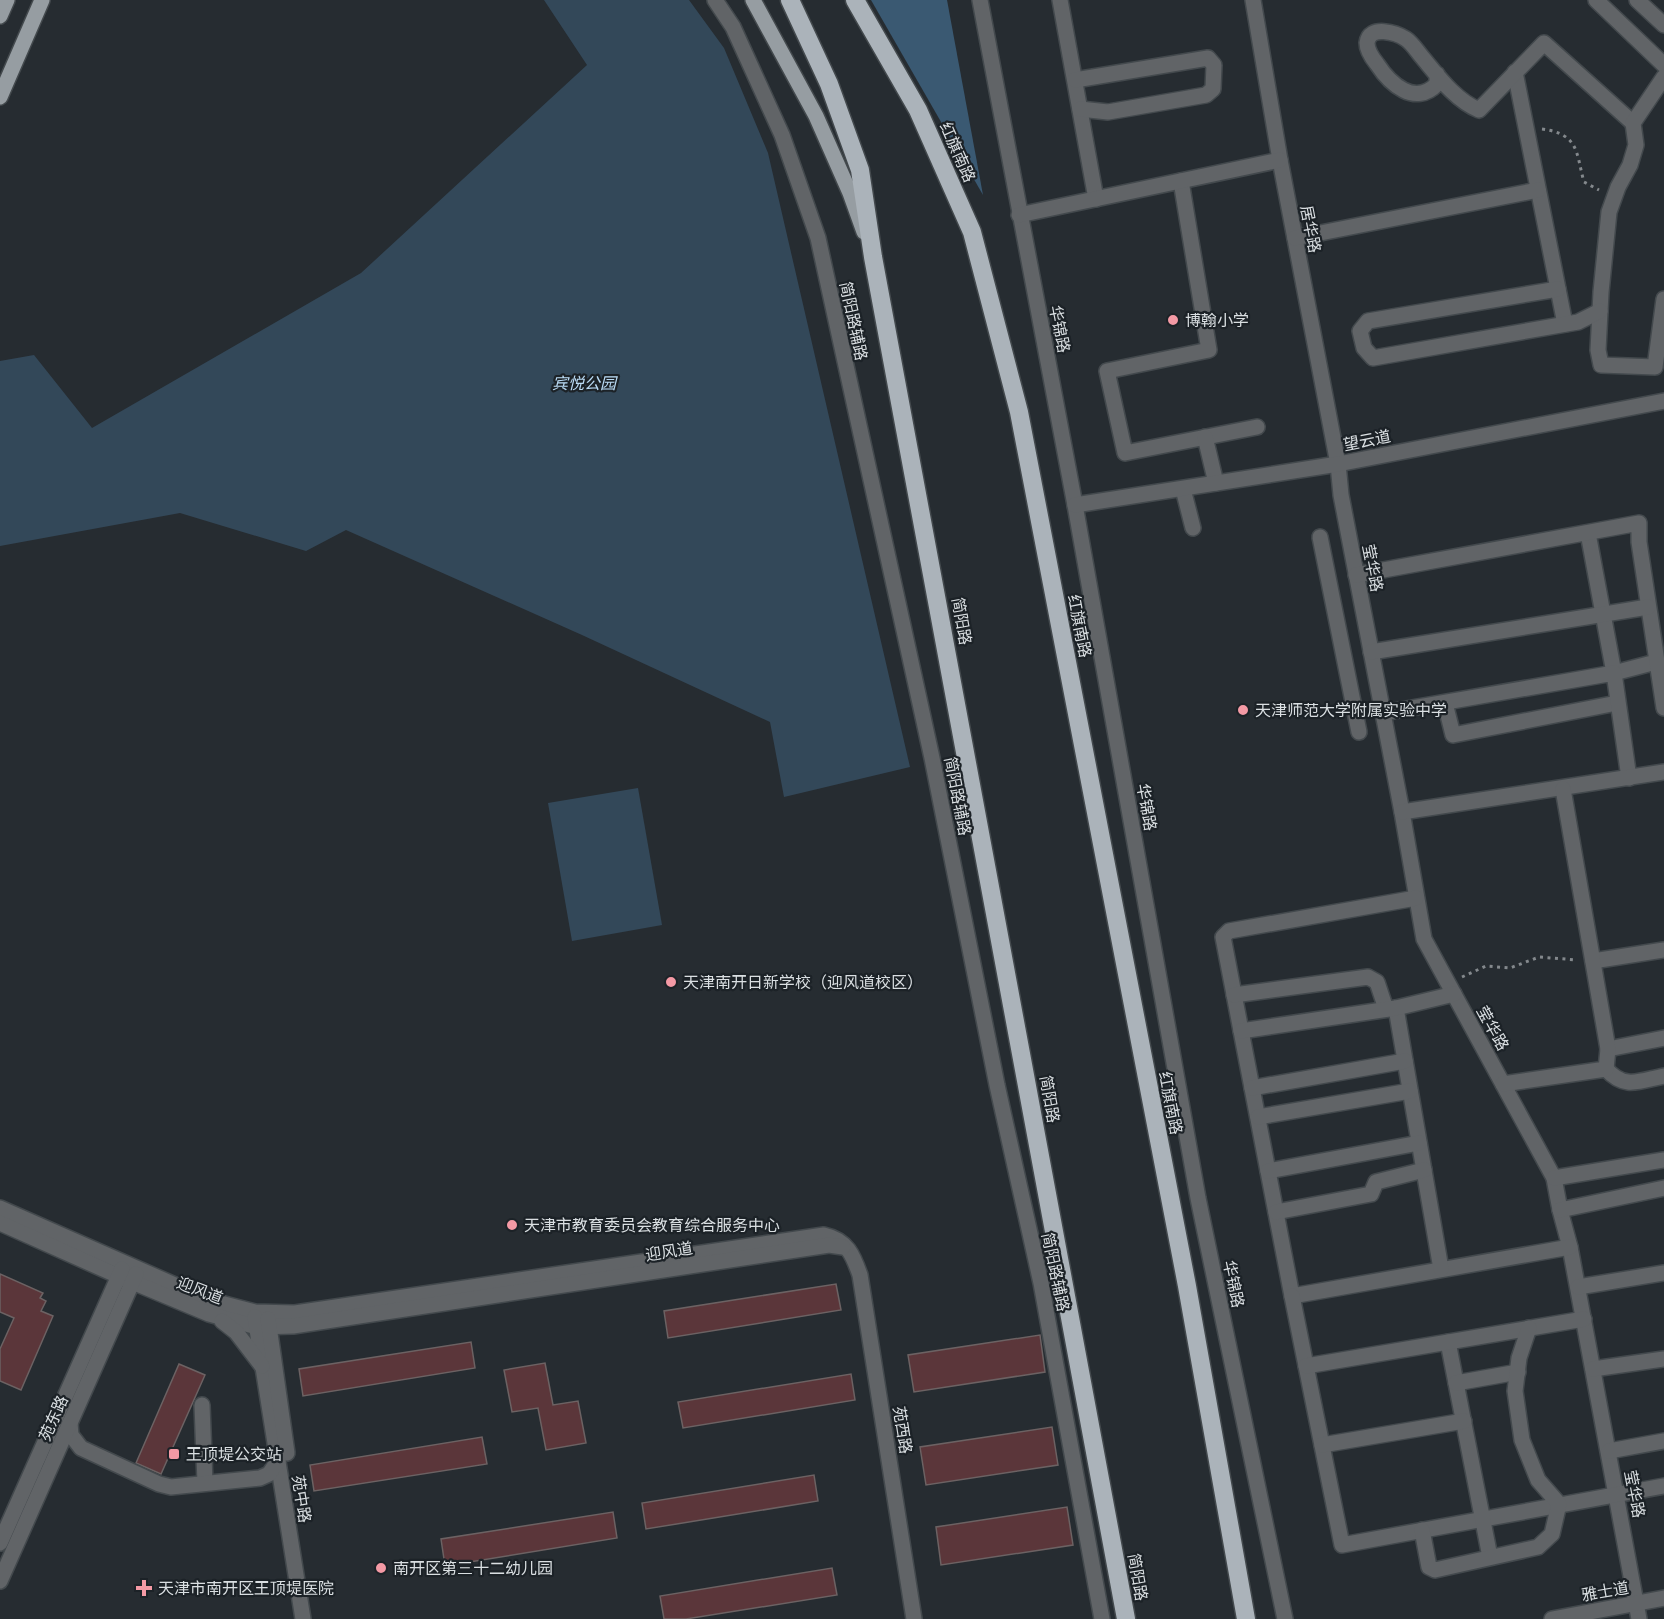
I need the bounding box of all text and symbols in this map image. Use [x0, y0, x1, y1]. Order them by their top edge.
street label: 红旗南路 [937, 120, 978, 185]
street label: 居华路 [1298, 204, 1323, 254]
street label: 简阳路辅路 [837, 280, 870, 362]
street label: 华锦路 [1047, 304, 1072, 354]
place label: 博翰小学 [1185, 312, 1249, 329]
marker: 博翰小学 [1166, 313, 1180, 327]
park label: 宾悦公园 [552, 375, 618, 392]
street label: 望云道 [1342, 428, 1392, 453]
street label: 莹华路 [1360, 543, 1385, 593]
street label: 红旗南路 [1065, 593, 1094, 659]
street label: 简阳路 [949, 596, 974, 646]
place label: 天津师范大学附属实验中学 [1255, 702, 1447, 719]
marker: 天津师范大学附属实验中学 [1236, 703, 1250, 717]
street label: 简阳路辅路 [942, 755, 973, 837]
street label: 华锦路 [1134, 782, 1159, 832]
place label: 天津南开日新学校（迎风道校区） [683, 974, 923, 991]
marker: 天津南开日新学校（迎风道校区） [664, 975, 678, 989]
street label: 莹华路 [1473, 1003, 1512, 1053]
street label: 红旗南路 [1156, 1070, 1185, 1136]
street label: 简阳路 [1037, 1074, 1062, 1124]
place label: 天津市教育委员会教育综合服务中心 [524, 1217, 780, 1234]
marker: 天津市教育委员会教育综合服务中心 [505, 1218, 519, 1232]
street label: 简阳路辅路 [1039, 1231, 1072, 1313]
street label: 迎风道 [644, 1239, 694, 1264]
street label: 华锦路 [1220, 1259, 1247, 1309]
street label: 迎风道 [174, 1274, 225, 1307]
street label: 苑东路 [36, 1393, 71, 1444]
street label: 苑西路 [890, 1405, 915, 1455]
place label: 王顶堤公交站 [186, 1446, 282, 1463]
marker: 王顶堤公交站 [167, 1447, 181, 1461]
street label: 莹华路 [1622, 1469, 1647, 1519]
street label: 苑中路 [289, 1474, 314, 1524]
street label: 简阳路 [1125, 1552, 1150, 1602]
place label: 南开区第三十二幼儿园 [393, 1560, 553, 1577]
marker: 南开区第三十二幼儿园 [374, 1561, 388, 1575]
marker: 天津市南开区王顶堤医院 [135, 1579, 153, 1597]
street label: 雅士道 [1580, 1579, 1630, 1604]
place label: 天津市南开区王顶堤医院 [158, 1580, 334, 1597]

